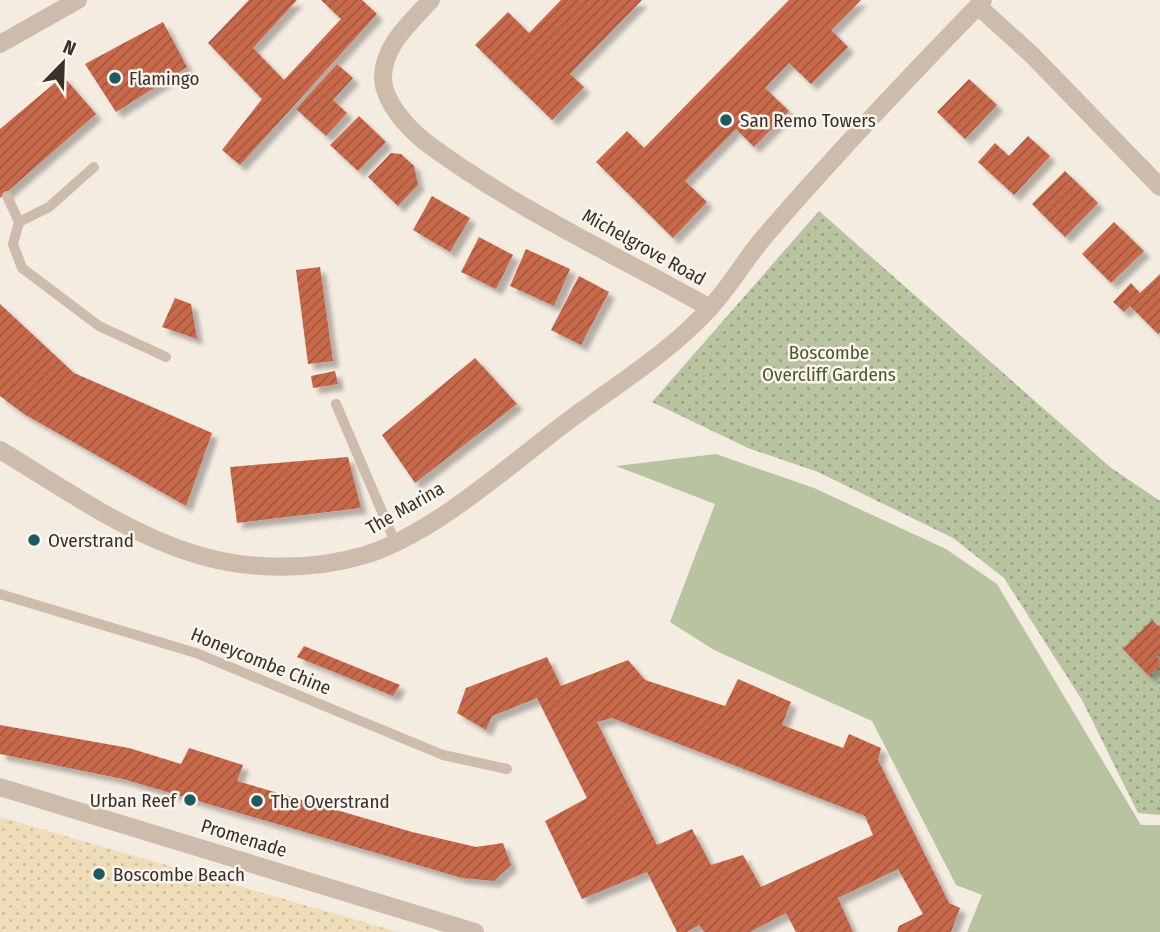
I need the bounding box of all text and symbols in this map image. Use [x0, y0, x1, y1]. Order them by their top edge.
north arrow [28, 28, 98, 98]
text: N [60, 35, 79, 61]
place label: Flamingo [129, 67, 199, 90]
marker: Flamingo [107, 70, 123, 86]
place label: San Remo Towers [740, 109, 876, 132]
marker: San Remo Towers [718, 112, 734, 128]
street label: Michelgrove Road [578, 204, 710, 290]
park label: Boscombe Overcliff Gardens [762, 341, 896, 386]
street label: The Marina [362, 476, 448, 540]
place label: Overstrand [48, 529, 134, 552]
marker: Overstrand [26, 532, 42, 548]
street label: Honeycombe Chine [188, 622, 334, 700]
place label: Urban Reef [90, 789, 177, 812]
place label: The Overstrand [271, 790, 390, 813]
marker: Urban Reef [182, 792, 198, 808]
marker: The Overstrand [249, 793, 265, 809]
street label: Promenade [198, 814, 290, 862]
place label: Boscombe Beach [113, 863, 245, 886]
marker: Boscombe Beach [91, 866, 107, 882]

